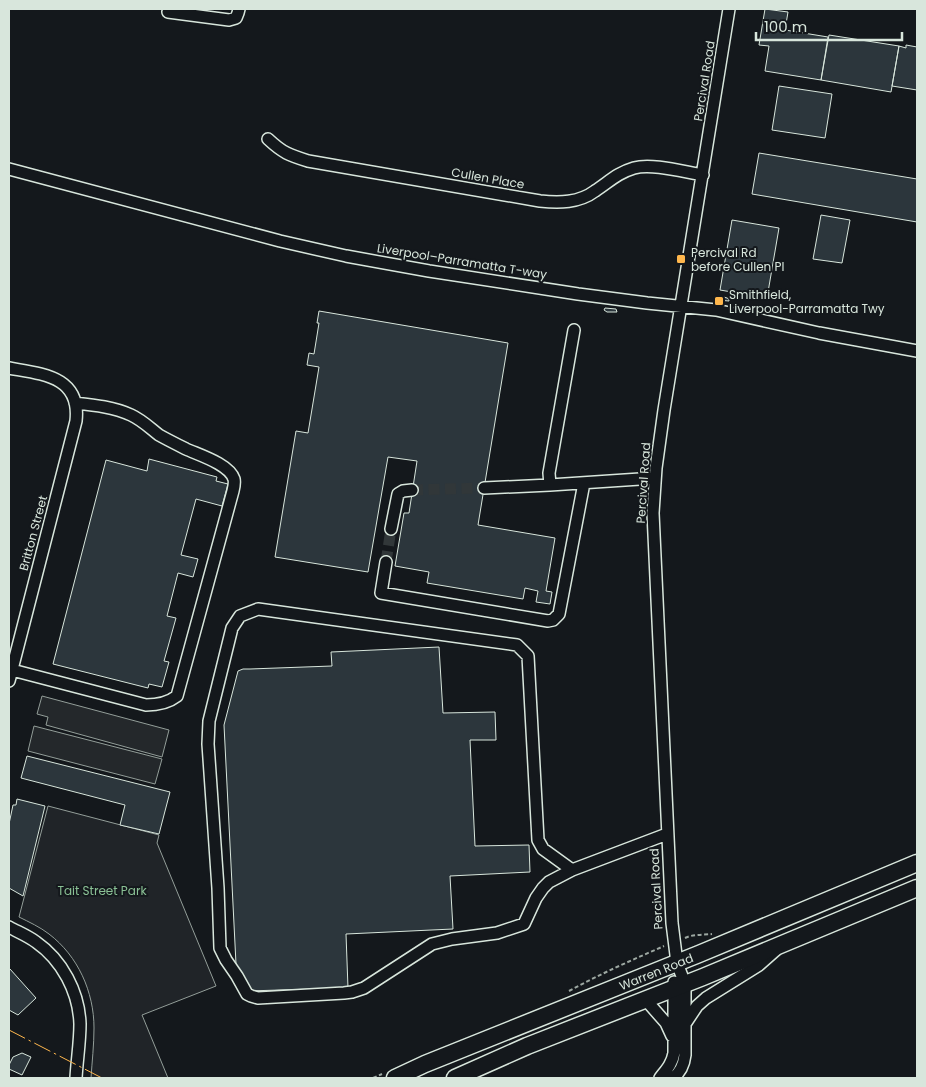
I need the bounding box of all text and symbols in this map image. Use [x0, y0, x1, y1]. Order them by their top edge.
scale bar [756, 10, 902, 42]
text: 100 m [764, 16, 807, 37]
street label: Percival Road [689, 40, 719, 122]
street label: Cullen Place [450, 163, 526, 193]
street label: Liverpool–Parramatta T-way [376, 239, 548, 283]
place label: Percival Rd before Cullen Pl [691, 244, 784, 275]
marker: Percival Rd before Cullen Pl [675, 253, 687, 265]
place label: Smithfield, Liverpool-Parramatta Twy [729, 286, 885, 317]
marker: Smithfield, Liverpool-Parramatta Twy [713, 295, 725, 307]
street label: Percival Road [632, 442, 654, 524]
street label: Britton Street [15, 493, 51, 573]
street label: Percival Road [645, 848, 667, 930]
park label: Tait Street Park [57, 882, 147, 899]
street label: Warren Road [616, 949, 696, 994]

